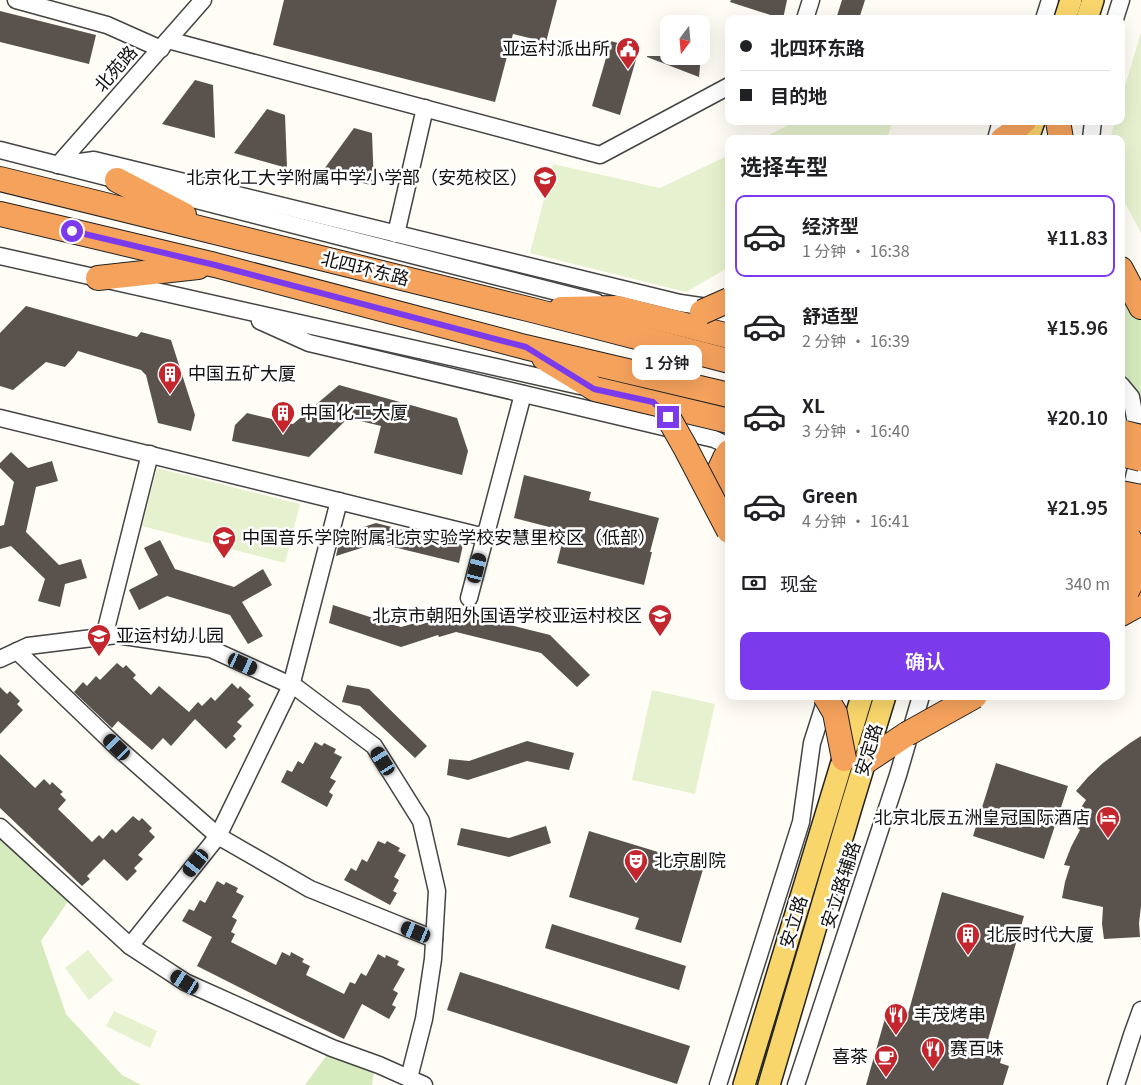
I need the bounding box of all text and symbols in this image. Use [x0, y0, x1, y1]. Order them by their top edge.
north arrow [660, 15, 710, 65]
map controls [660, 15, 710, 65]
text: 北四环东路 [770, 33, 865, 60]
place label: 亚运村派出所 [502, 34, 610, 60]
public building icon: 亚运村派出所 [615, 36, 641, 70]
street label: 北苑路 [87, 39, 142, 97]
text: 目的地 [770, 81, 827, 108]
text: 选择车型 [740, 149, 828, 181]
place label: 北京化工大学附属中学小学部（安苑校区） [186, 163, 528, 189]
school or university icon: 北京化工大学附属中学小学部（安苑校区） [532, 165, 558, 199]
text: 经济型 [802, 211, 859, 238]
icon: car [742, 214, 787, 259]
route start [61, 220, 83, 242]
text: ¥11.83 [1047, 223, 1108, 250]
text: 1 分钟 · 16:38 [802, 238, 910, 262]
street label: 北四环东路 [319, 244, 412, 291]
text: 舒适型 [802, 301, 859, 328]
icon: car [742, 304, 787, 349]
text: ¥15.96 [1047, 313, 1108, 340]
text: 2 分钟 · 16:39 [802, 328, 910, 352]
callout: 1 分钟 [633, 344, 703, 380]
text: 1 分钟 [645, 350, 689, 374]
place label: 中国五矿大厦 [188, 359, 296, 385]
building icon: 中国五矿大厦 [157, 361, 183, 395]
text: XL [802, 391, 825, 418]
icon: car [742, 394, 787, 439]
place label: 中国化工大厦 [300, 398, 408, 424]
building icon: 中国化工大厦 [270, 400, 296, 434]
text: ¥20.10 [1047, 403, 1108, 430]
route end [657, 406, 679, 428]
text: 3 分钟 · 16:40 [802, 418, 910, 442]
text: Green [802, 481, 858, 508]
icon: car [742, 484, 787, 529]
text: ¥21.95 [1047, 493, 1108, 520]
text: 4 分钟 · 16:41 [802, 508, 910, 532]
place label: 中国音乐学院附属北京实验学校安慧里校区（低部） [242, 523, 656, 549]
school or university icon: 中国音乐学院附属北京实验学校安慧里校区（低部） [211, 525, 237, 559]
car [466, 552, 487, 584]
icon: cash [740, 569, 768, 597]
text: 现金 [780, 569, 818, 596]
text: 340 m [1065, 571, 1110, 595]
place label: 北京市朝阳外国语学校亚运村校区 [372, 601, 642, 627]
school or university icon: 北京市朝阳外国语学校亚运村校区 [647, 603, 673, 637]
place label: 亚运村幼儿园 [116, 621, 224, 647]
school or university icon: 亚运村幼儿园 [86, 623, 112, 657]
button: 确认 [740, 632, 1110, 690]
car [226, 651, 259, 677]
street label: 安定路 [847, 720, 887, 779]
car [100, 731, 133, 763]
car [368, 744, 397, 778]
place label: 北京北辰五洲皇冠国际酒店 [874, 803, 1090, 829]
hotel icon: 北京北辰五洲皇冠国际酒店 [1095, 805, 1121, 839]
street label: 安立路辅路 [813, 838, 865, 931]
place label: 北京剧院 [654, 846, 726, 872]
car [180, 847, 211, 879]
theatre icon: 北京剧院 [623, 848, 649, 882]
street label: 安立路 [772, 892, 812, 951]
car [399, 919, 432, 945]
place label: 北辰时代大厦 [986, 920, 1094, 946]
building icon: 北辰时代大厦 [955, 922, 981, 956]
car [168, 968, 201, 996]
place label: 丰茂烤串 [914, 1000, 986, 1026]
restaurant icon: 丰茂烤串 [883, 1002, 909, 1036]
place label: 赛百味 [950, 1034, 1004, 1060]
restaurant icon: 赛百味 [920, 1036, 946, 1070]
place label: 喜茶 [832, 1042, 868, 1068]
cafe icon: 喜茶 [873, 1044, 899, 1078]

